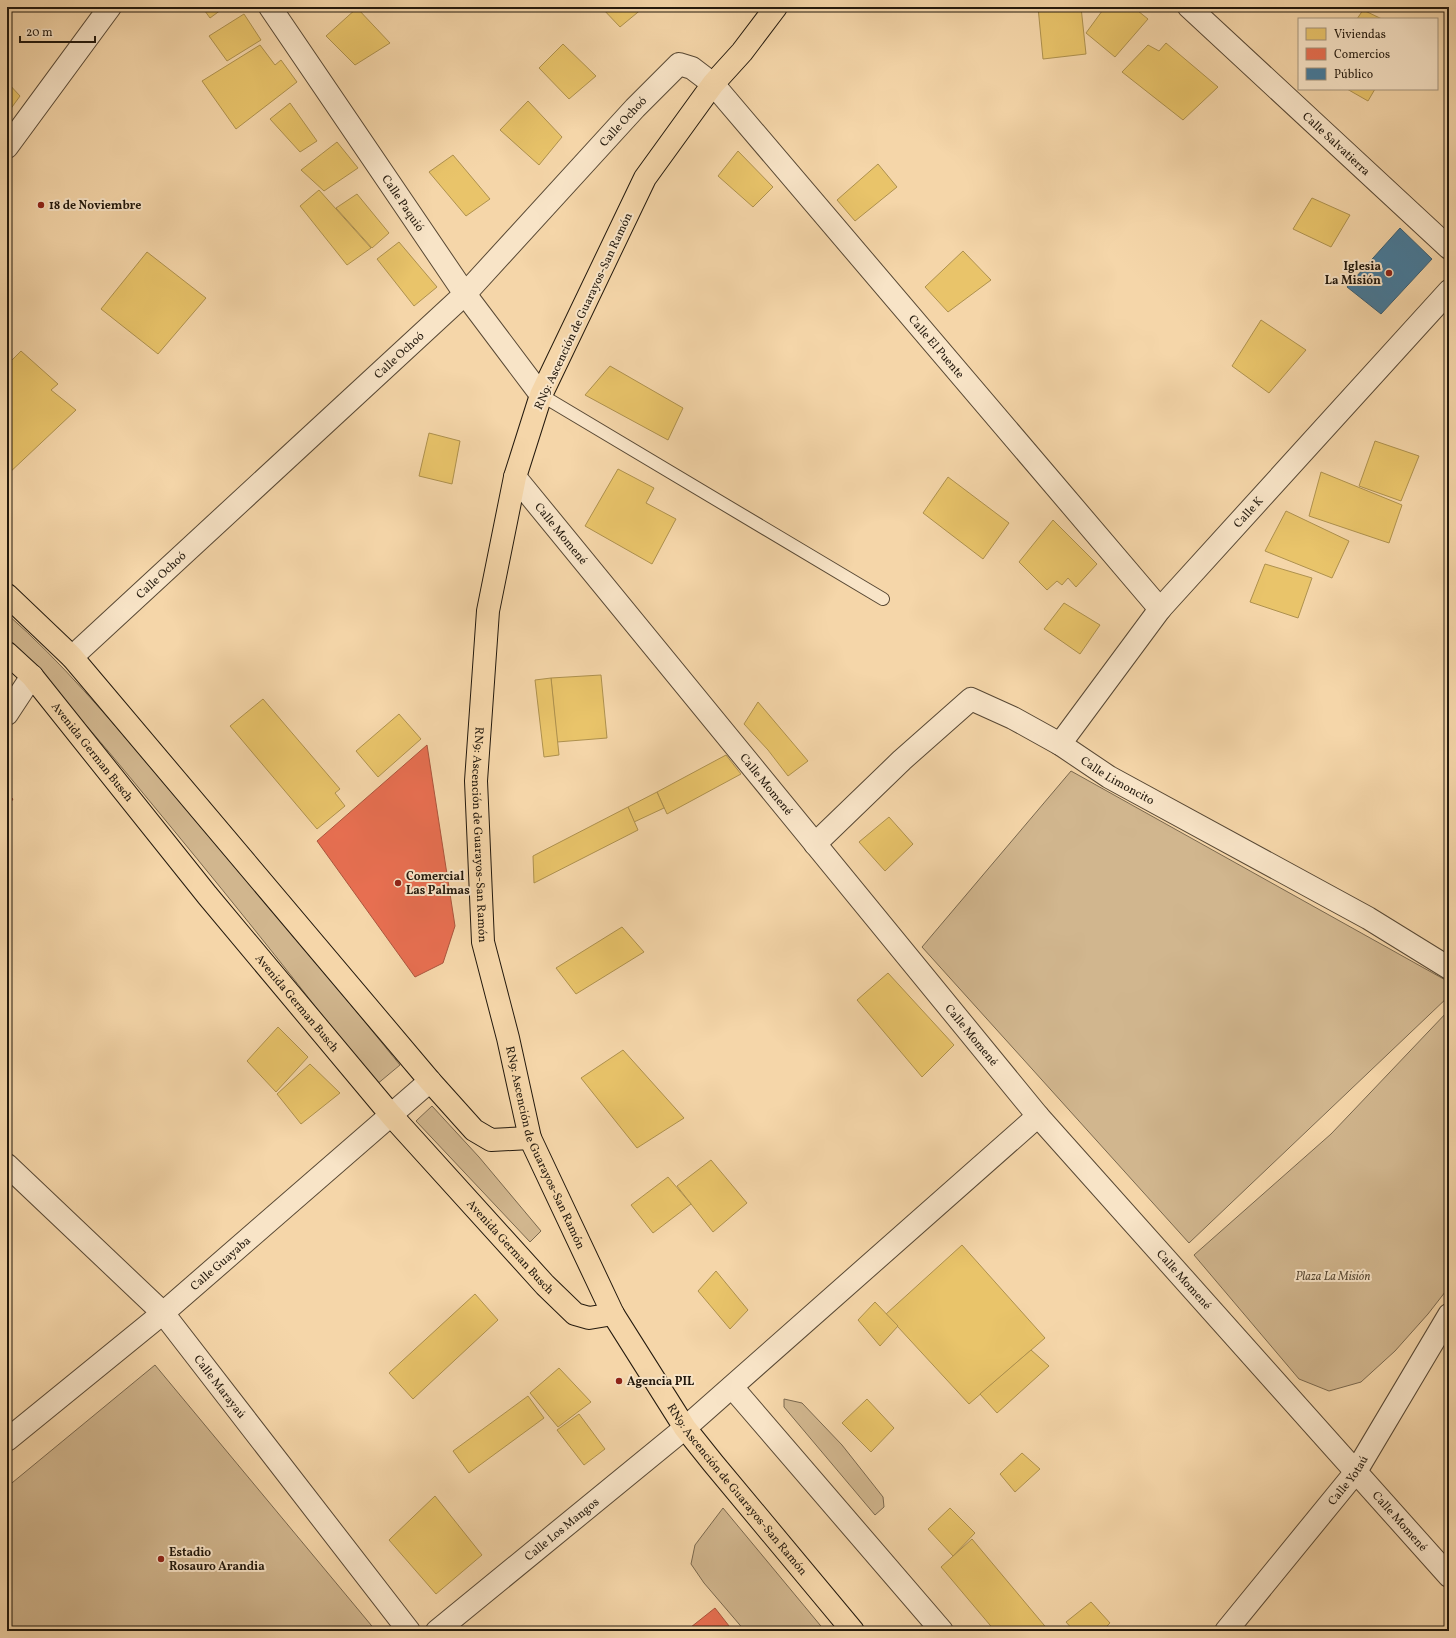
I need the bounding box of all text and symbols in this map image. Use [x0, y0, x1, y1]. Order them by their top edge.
scale bar [20, 18, 95, 44]
legend [1298, 18, 1438, 90]
text: 20 m [26, 25, 53, 41]
text: Viviendas [1334, 27, 1386, 43]
text: Comercios [1334, 47, 1390, 63]
text: Público [1334, 67, 1373, 83]
street label: Calle Ochoó [596, 94, 651, 151]
street label: Calle Salvatierra [1298, 109, 1373, 180]
street label: Calle Paquió [377, 172, 427, 235]
place label: 18 de Noviembre [49, 198, 141, 214]
marker: 18 de Noviembre [36, 200, 46, 210]
street label: RN9: Ascención de Guarayos-San Ramón [531, 210, 637, 413]
place label: Iglesia La Misión [1325, 259, 1381, 289]
marker: Iglesia La Misión [1384, 268, 1394, 278]
street label: Calle El Puente [904, 312, 968, 383]
street label: Calle Ochoó [371, 329, 428, 383]
street label: Calle K [1230, 494, 1267, 532]
street label: Calle Momené [530, 500, 591, 569]
street label: Calle Ochoó [133, 548, 190, 603]
street label: Avenida German Busch [47, 699, 136, 805]
street label: RN9: Ascención de Guarayos-San Ramón [467, 726, 490, 943]
street label: Calle Momené [736, 751, 796, 819]
street label: Calle Limoncito [1077, 753, 1157, 809]
place label: Comercial Las Palmas [406, 869, 470, 899]
marker: Comercial Las Palmas [393, 878, 403, 888]
street label: Avenida German Busch [251, 951, 342, 1056]
street label: Calle Momené [941, 1001, 1001, 1070]
street label: RN9: Ascención de Guarayos-San Ramón [501, 1045, 588, 1252]
street label: Avenida German Busch [462, 1197, 557, 1298]
street label: Calle Guayaba [187, 1233, 255, 1295]
street label: Calle Momené [1152, 1247, 1215, 1314]
park label: Plaza La Misión [1296, 1269, 1370, 1285]
street label: Calle Marayaú [189, 1352, 249, 1422]
place label: Agencia PIL [627, 1374, 695, 1390]
marker: Agencia PIL [614, 1376, 624, 1386]
street label: RN9: Ascención de Guarayos-San Ramón [663, 1401, 810, 1579]
street label: Calle Yotaú [1325, 1453, 1373, 1509]
street label: Calle Momené [1368, 1488, 1431, 1556]
street label: Calle Los Mangos [522, 1495, 603, 1565]
place label: Estadio Rosauro Arandia [169, 1545, 265, 1575]
marker: Estadio Rosauro Arandia [156, 1554, 166, 1564]

